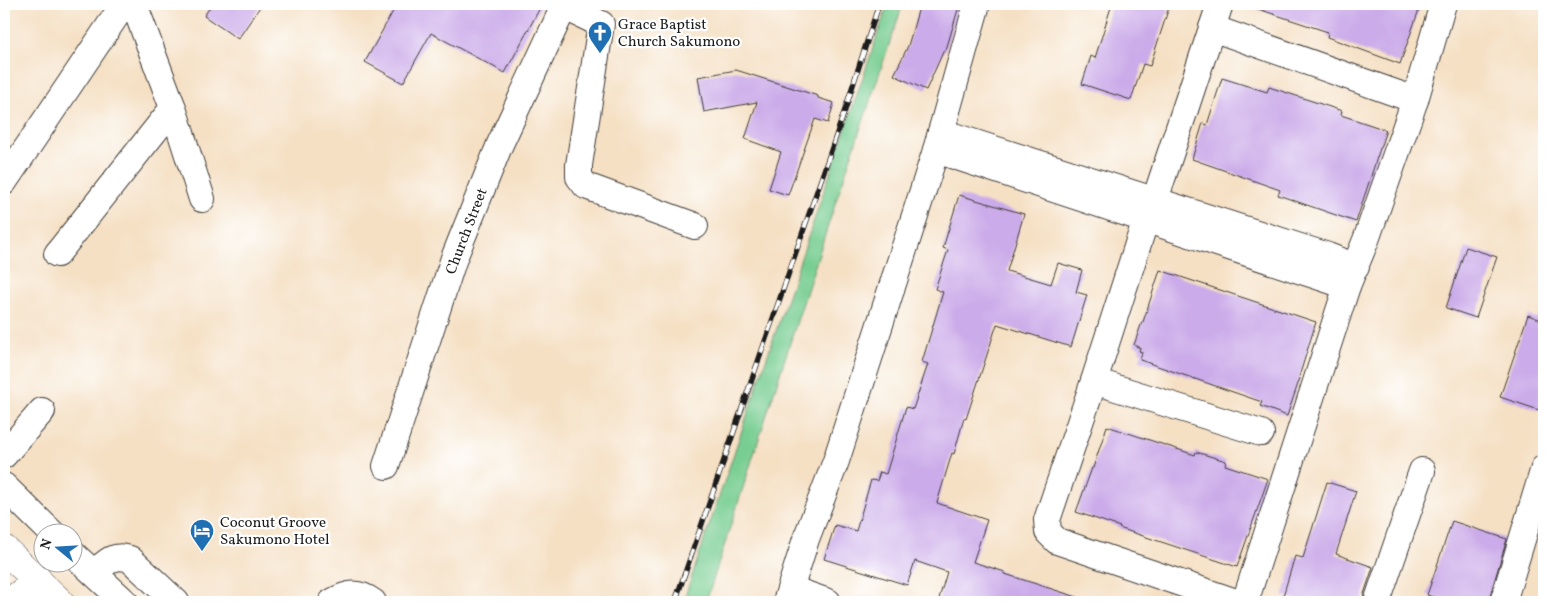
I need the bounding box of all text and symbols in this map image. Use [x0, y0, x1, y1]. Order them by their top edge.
place label: Grace Baptist Church Sakumono [618, 15, 740, 53]
church icon: Grace Baptist Church Sakumono [587, 20, 613, 54]
street label: Church Street [441, 185, 494, 278]
place label: Coconut Groove Sakumono Hotel [220, 513, 330, 551]
hotel icon: Coconut Groove Sakumono Hotel [189, 518, 215, 552]
north arrow [32, 524, 82, 574]
text: N [36, 537, 58, 552]

